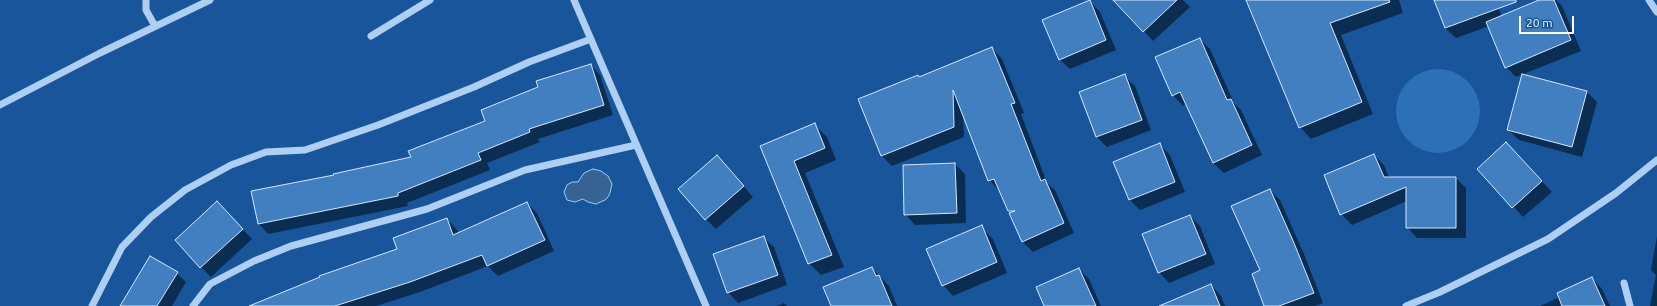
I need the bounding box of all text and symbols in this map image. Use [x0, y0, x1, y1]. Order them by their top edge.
scale bar [1521, 8, 1576, 34]
text: 20 m [1526, 16, 1553, 29]

